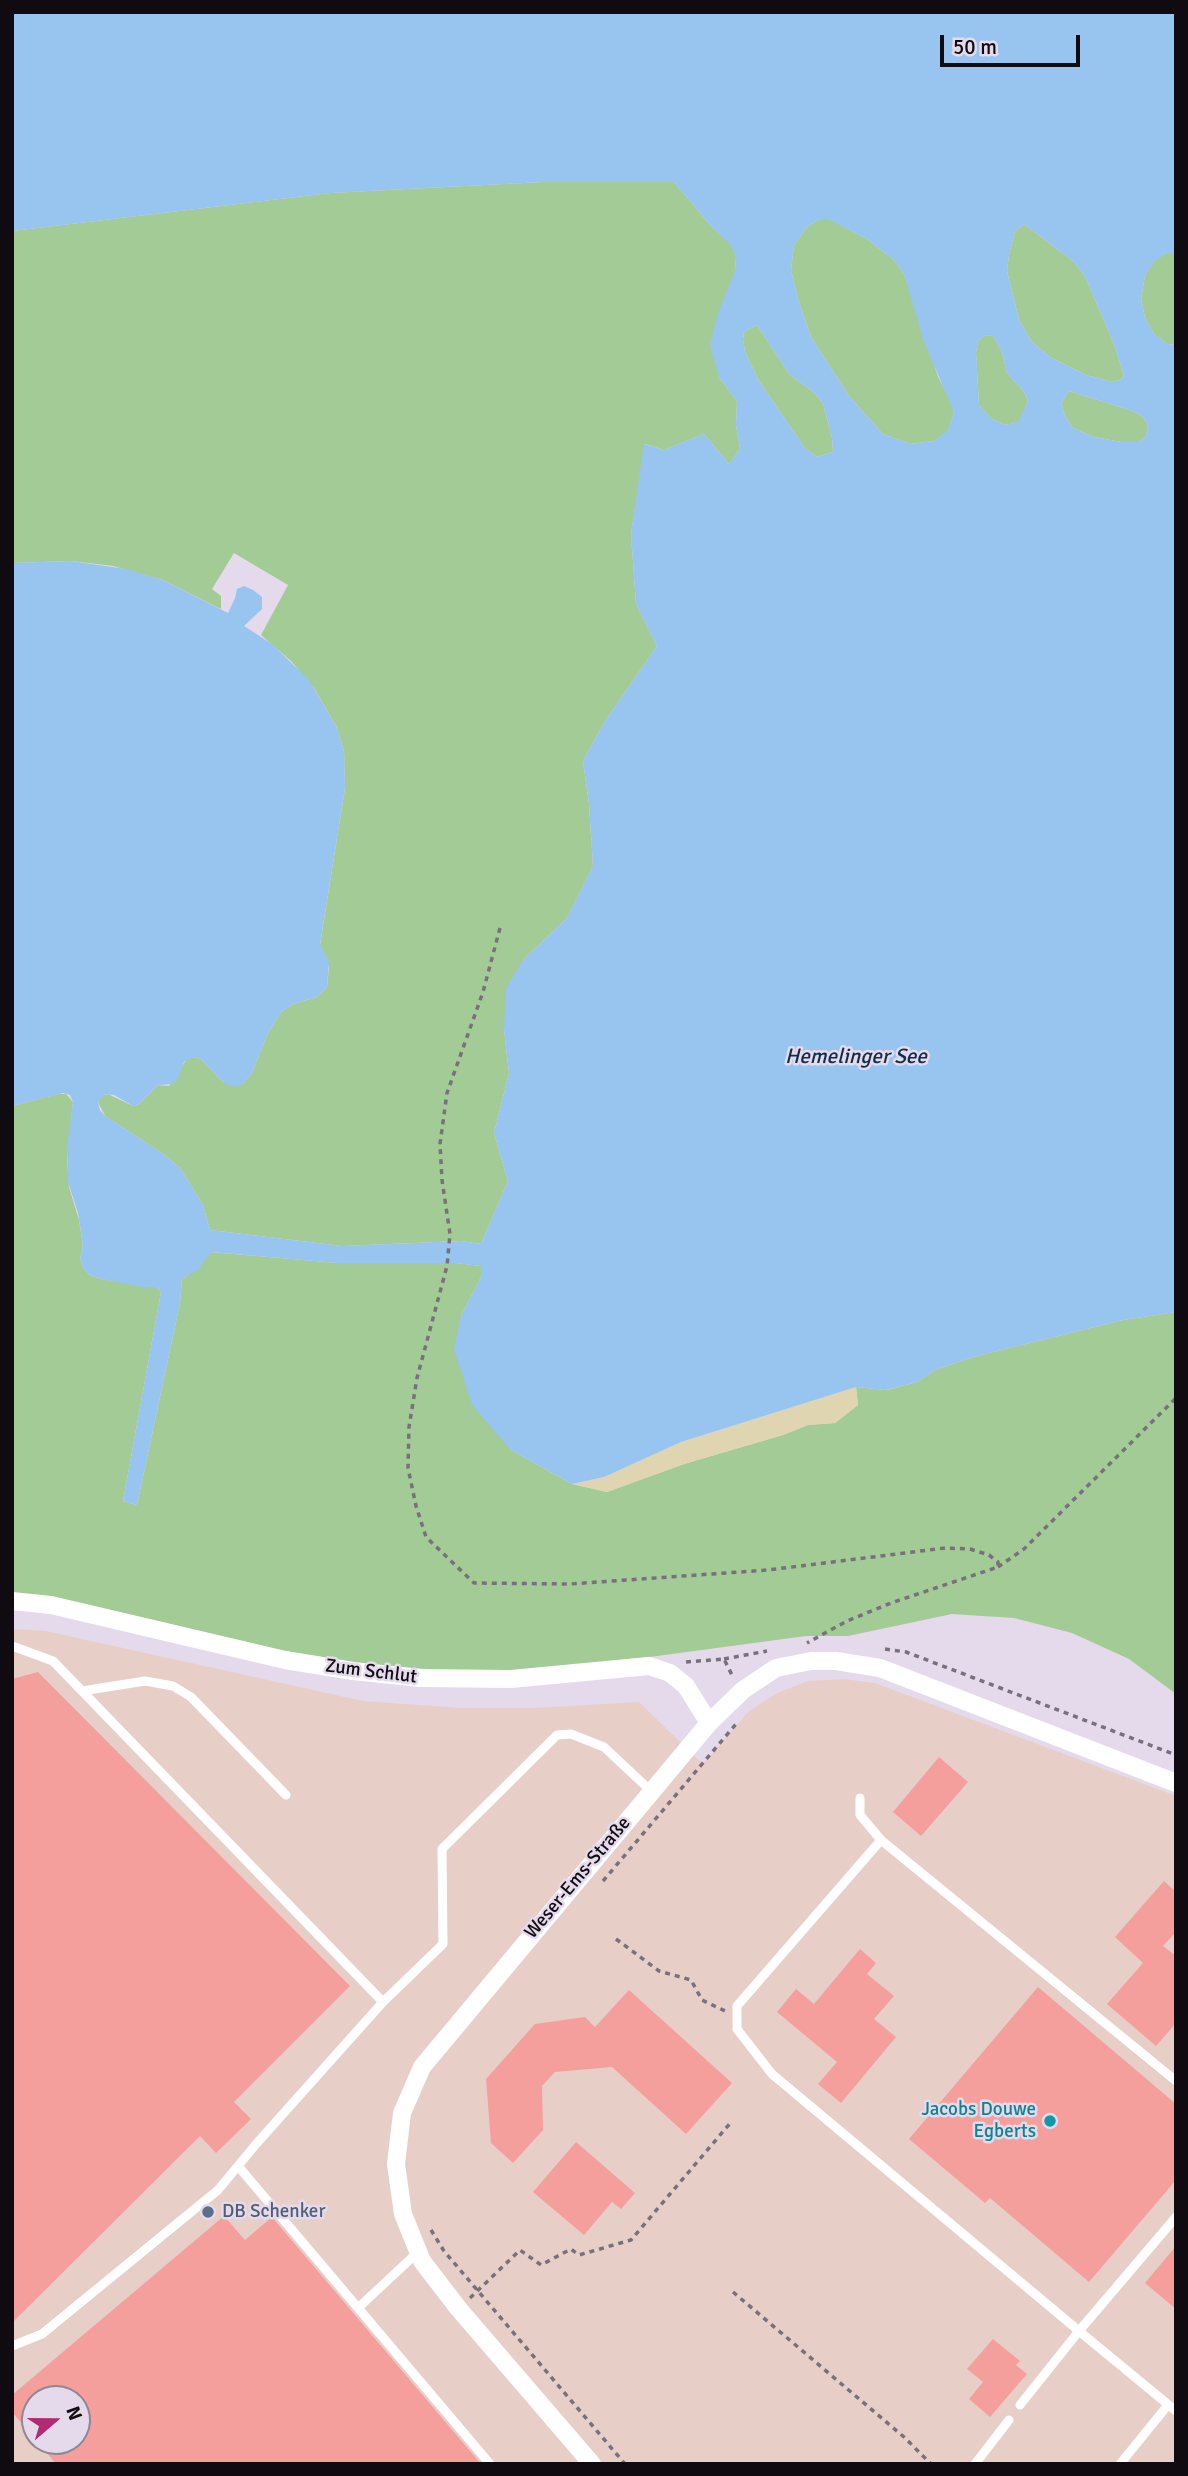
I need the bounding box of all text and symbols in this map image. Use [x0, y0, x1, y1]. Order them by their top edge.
scale bar [943, 21, 1083, 65]
text: 50 m [953, 34, 997, 60]
water label: Hemelinger See [785, 1044, 927, 1070]
street label: Zum Schlut [324, 1655, 418, 1689]
street label: Weser-Ems-Straße [520, 1812, 636, 1944]
place label: Jacobs Douwe Egberts [922, 2099, 1036, 2143]
marker: Jacobs Douwe Egberts [1042, 2113, 1058, 2129]
place label: DB Schenker [222, 2201, 325, 2223]
marker: DB Schenker [200, 2204, 216, 2220]
north arrow [21, 2385, 91, 2455]
text: N [60, 2403, 87, 2424]

